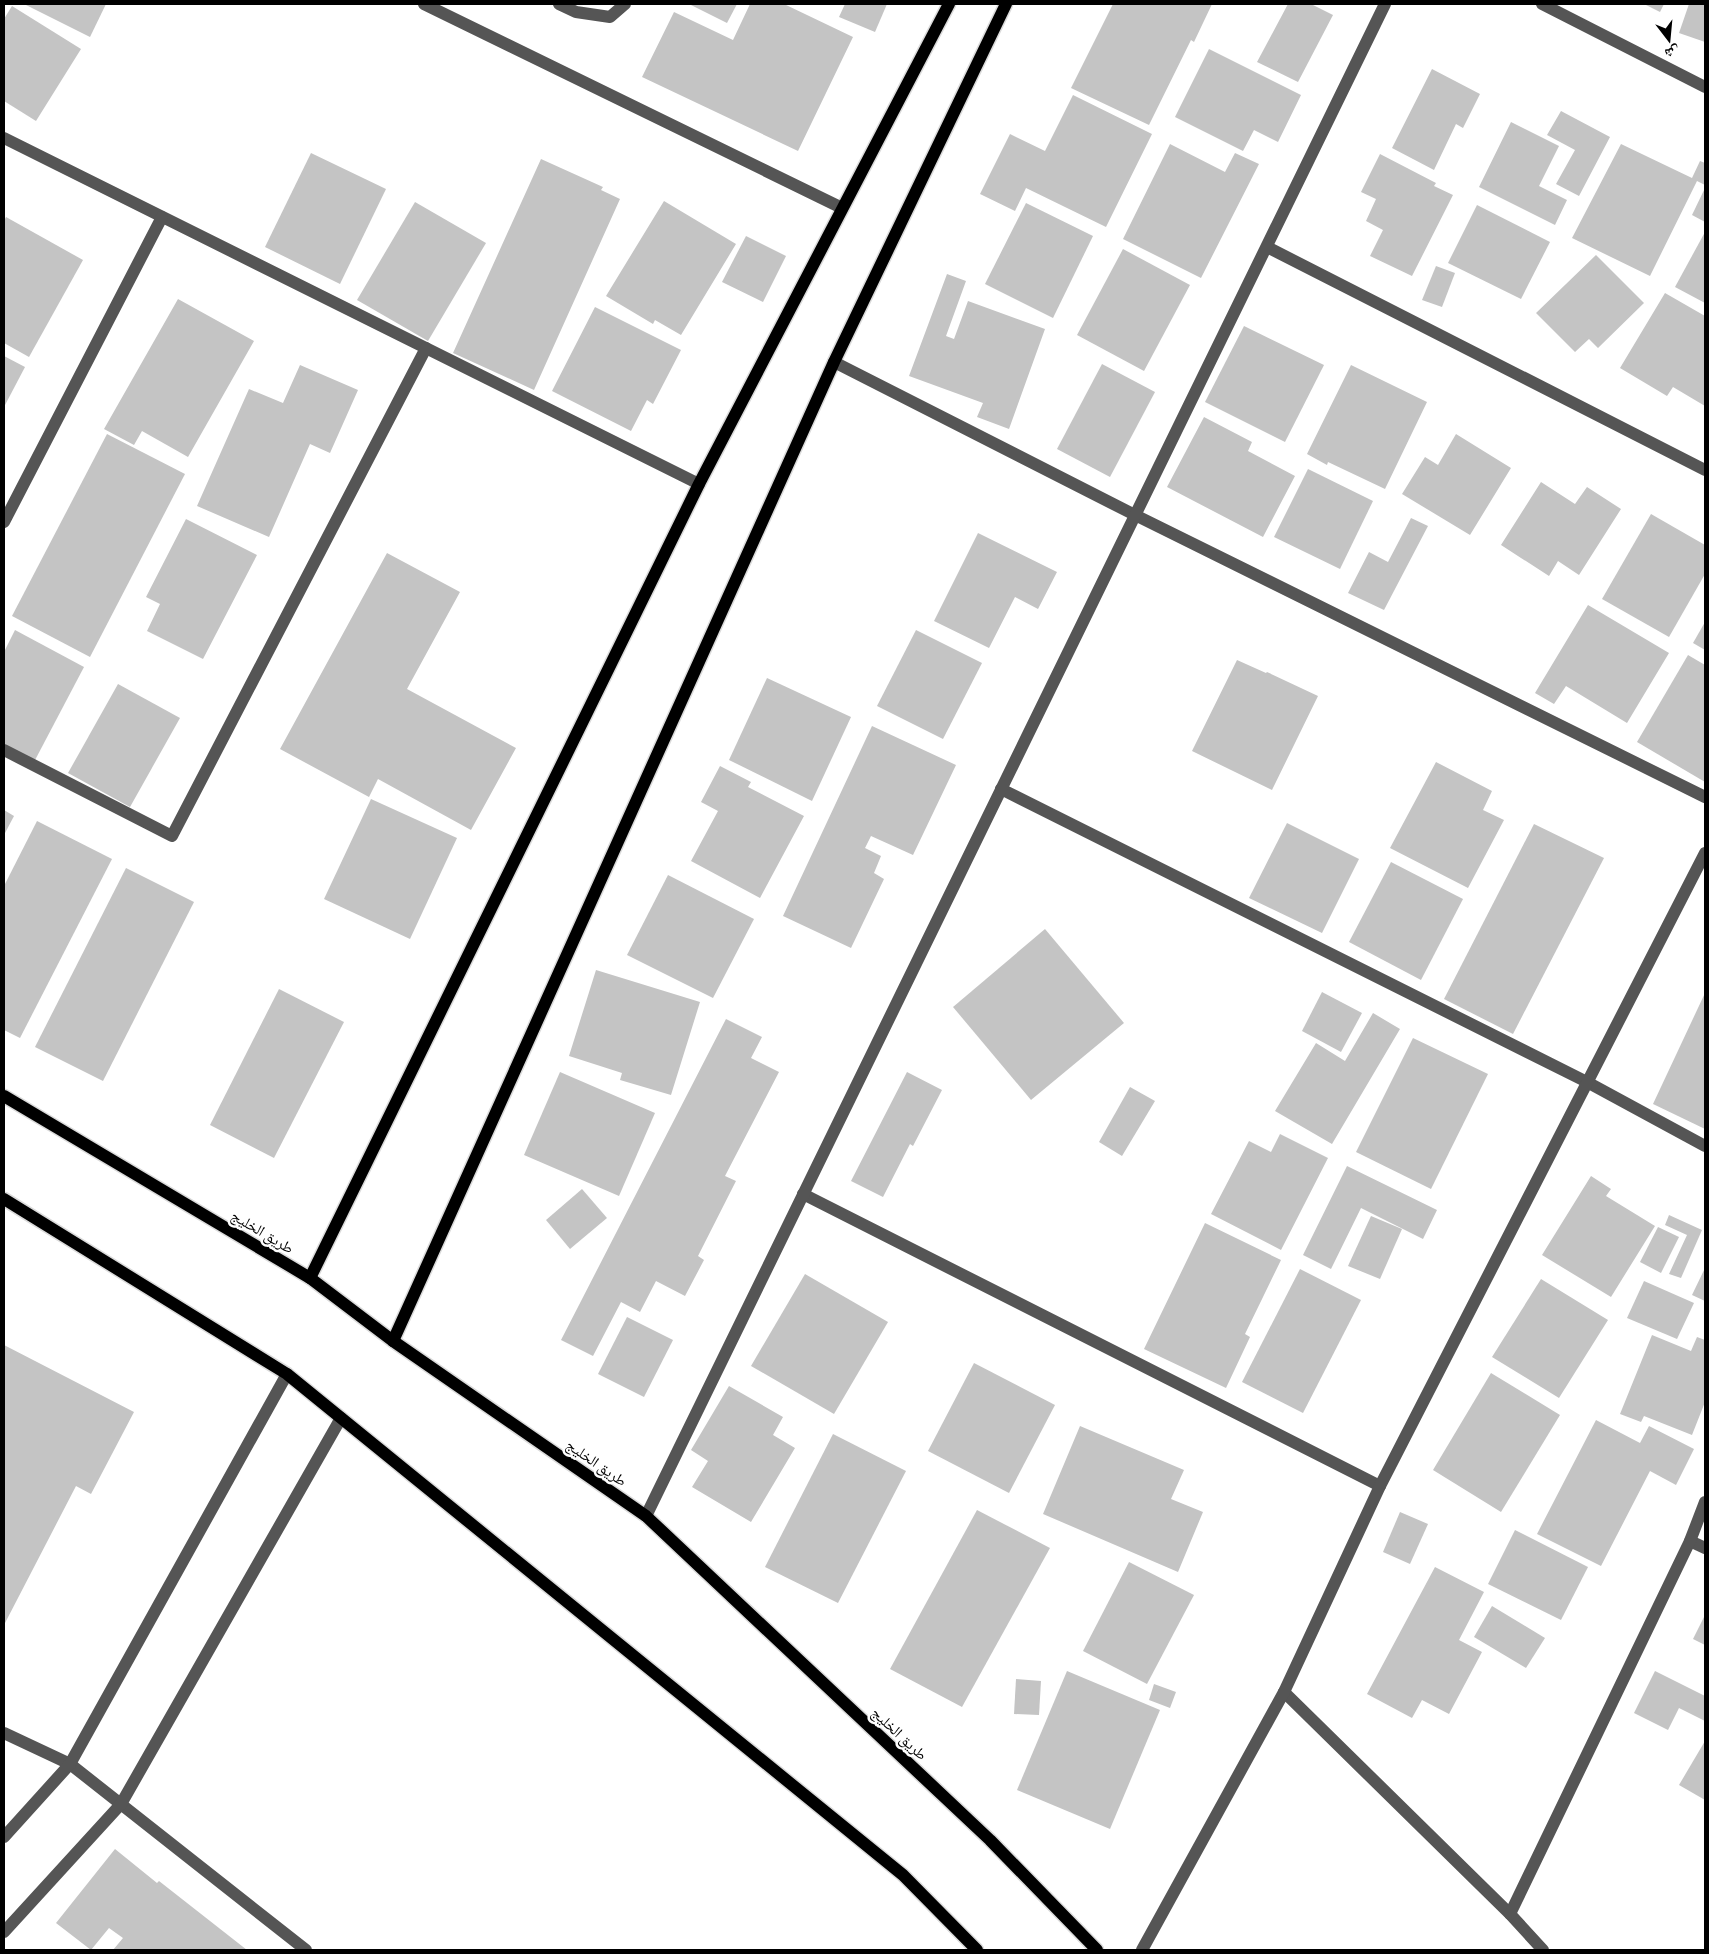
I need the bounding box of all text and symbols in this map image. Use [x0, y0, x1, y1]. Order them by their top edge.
north arrow [1644, 15, 1694, 65]
text: ش [1663, 42, 1682, 63]
street label: طريق الخليج [228, 1205, 298, 1258]
street label: طريق الخليج [562, 1435, 631, 1491]
street label: طريق الخليج [867, 1703, 932, 1765]

